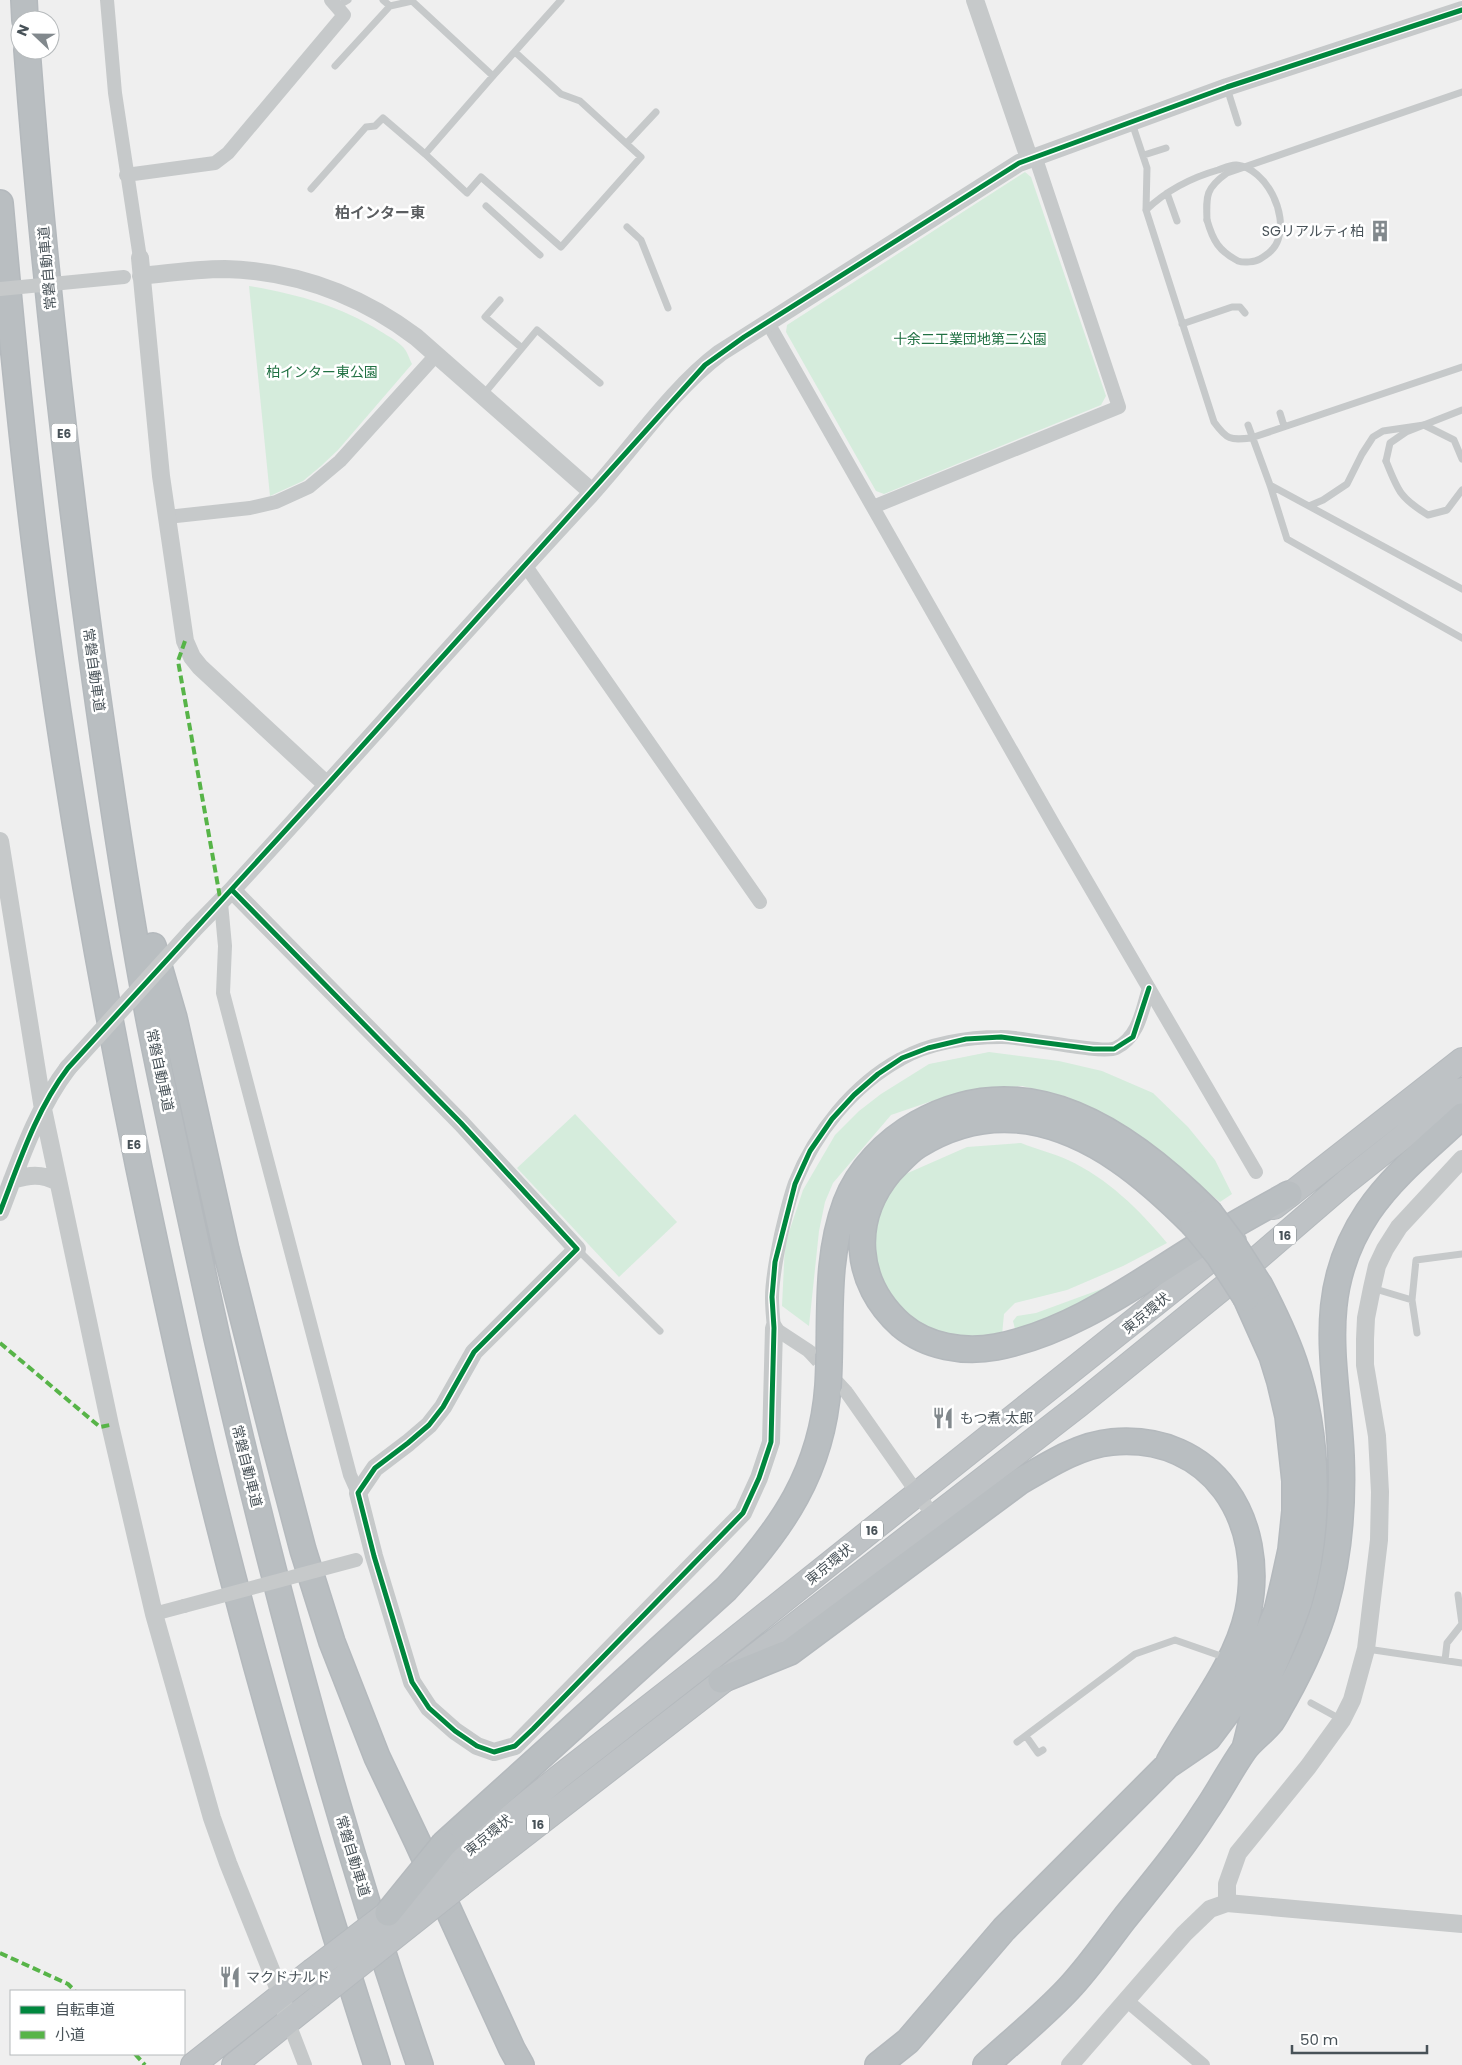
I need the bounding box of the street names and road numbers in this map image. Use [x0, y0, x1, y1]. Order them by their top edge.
street label: 常磐自動車道 [33, 225, 61, 311]
road number: E6 [52, 423, 76, 442]
street label: 常磐自動車道 [78, 627, 110, 713]
street label: 常磐自動車道 [141, 1027, 179, 1113]
road number: E6 [122, 1134, 146, 1154]
road number: 16 [1274, 1226, 1296, 1244]
street label: 東京環状 [1118, 1288, 1174, 1338]
street label: 常磐自動車道 [227, 1423, 267, 1509]
road number: 16 [861, 1520, 883, 1540]
street label: 東京環状 [801, 1539, 857, 1589]
street label: 東京環状 [460, 1810, 516, 1860]
street label: 常磐自動車道 [331, 1813, 375, 1899]
road number: 16 [527, 1815, 549, 1834]

